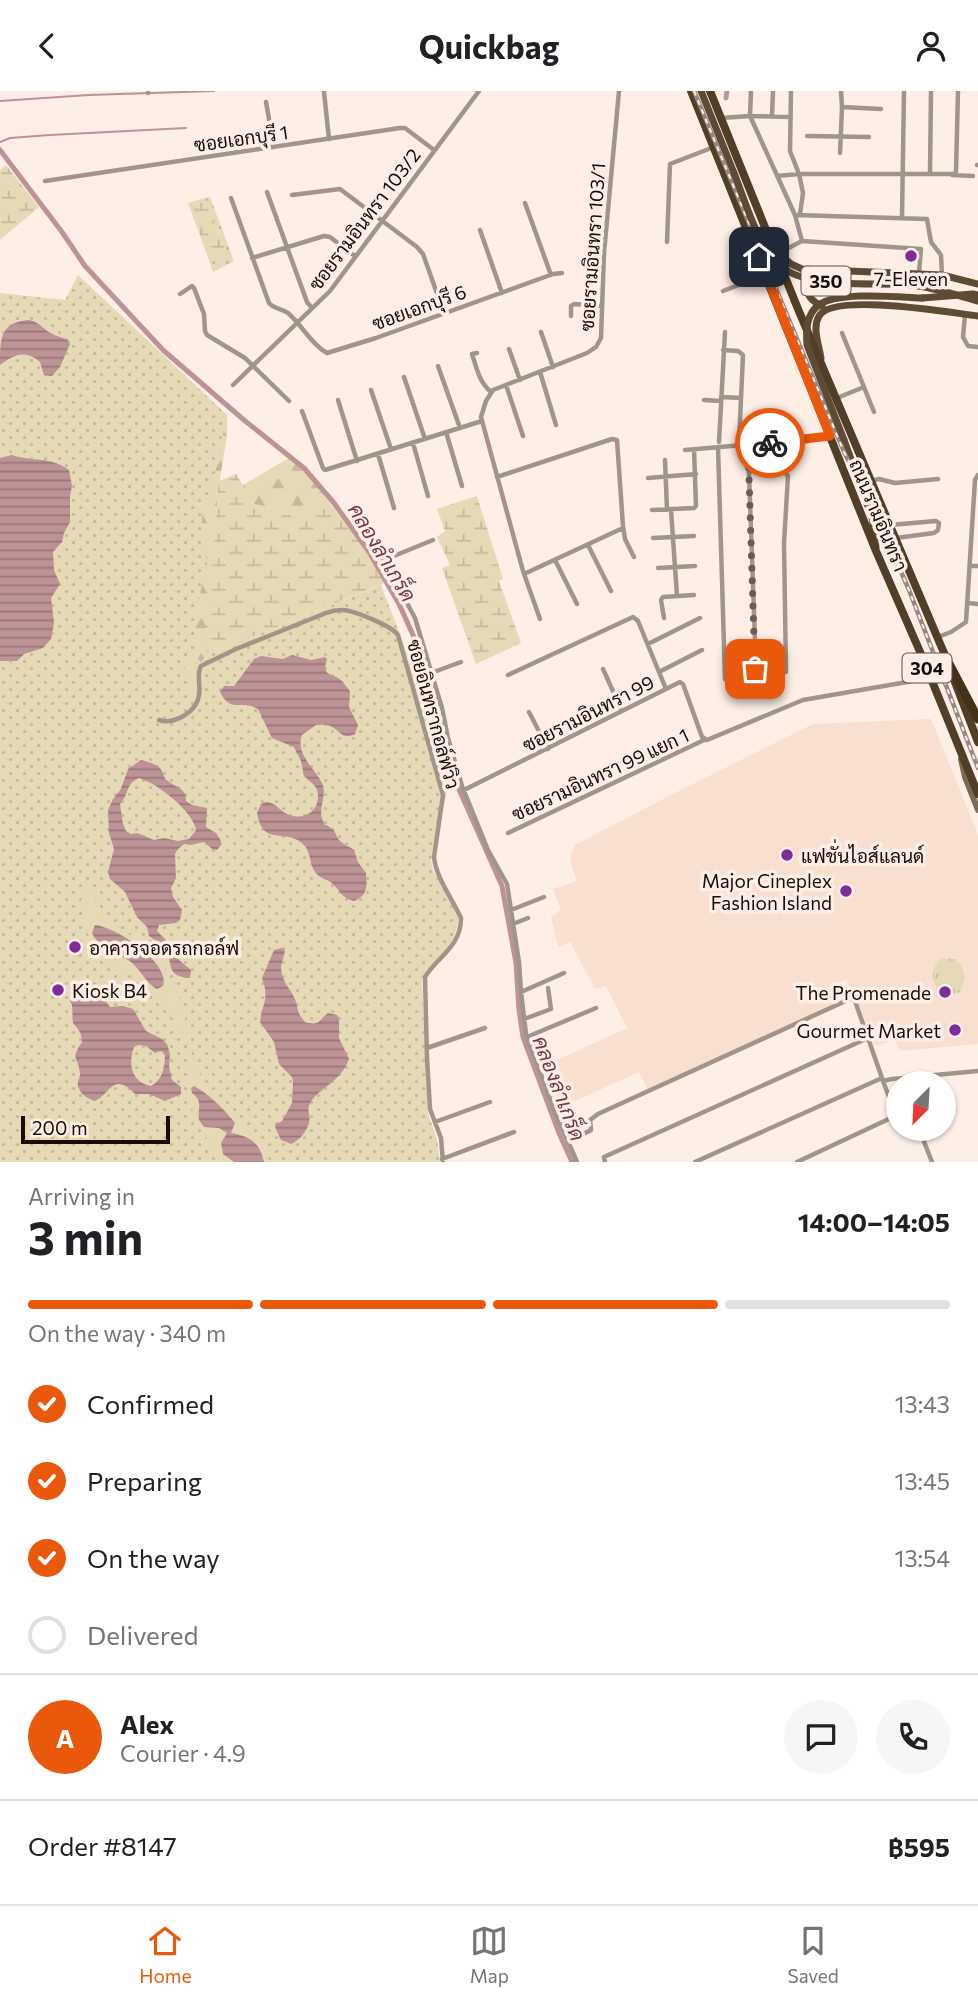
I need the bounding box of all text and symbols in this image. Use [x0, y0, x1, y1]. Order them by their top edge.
text: Quickbag [419, 26, 559, 66]
icon: back [28, 27, 66, 65]
icon: person [912, 27, 950, 65]
street label: ซอยเอกบุรี 1 [192, 120, 290, 158]
street label: ซอยรามอินทรา 103/2 [303, 144, 425, 294]
street label: ซอยรามอินทรา 103/1 [575, 162, 609, 332]
pin [729, 227, 789, 287]
icon: home [740, 238, 778, 276]
marker: 7-Eleven [903, 248, 919, 264]
road number: 350 [802, 267, 850, 295]
place label: 7-Eleven [874, 267, 948, 290]
street label: ซอยเอกบุรี 6 [369, 279, 470, 337]
courier [735, 408, 805, 478]
icon: bike [751, 424, 789, 462]
street label: ถนนรามอินทรา [845, 456, 913, 574]
water label: คลองลำเกร็ด [344, 498, 423, 606]
street label: ซอยอินทรากอล์ฟวิว [403, 637, 465, 791]
pin [725, 639, 785, 699]
icon: bag [736, 650, 774, 688]
road number: 304 [902, 653, 951, 683]
street label: ซอยรามอินทรา 99 [518, 670, 658, 756]
street label: ซอยรามอินทรา 99 แยก 1 [508, 723, 692, 825]
place label: แฟชั่นไอส์แลนด์ [801, 839, 924, 867]
marker: แฟชั่นไอส์แลนด์ [779, 847, 795, 863]
place label: Major Cineplex Fashion Island [702, 869, 832, 914]
marker: Major Cineplex Fashion Island [838, 883, 854, 899]
place label: อาคารจอดรถกอล์ฟ [89, 936, 239, 959]
marker: อาคารจอดรถกอล์ฟ [67, 939, 83, 955]
place label: Kiosk B4 [72, 979, 147, 1002]
place label: The Promenade [795, 981, 931, 1004]
marker: Kiosk B4 [50, 982, 66, 998]
marker: The Promenade [937, 984, 953, 1000]
place label: Gourmet Market [797, 1019, 941, 1042]
marker: Gourmet Market [947, 1022, 963, 1038]
water label: คลองลำเกร็ด [529, 1032, 592, 1144]
north arrow [886, 1071, 956, 1141]
map controls [886, 1071, 956, 1141]
scale bar [21, 1113, 170, 1145]
text: 200 m [32, 1116, 88, 1139]
text: Arriving in [28, 1182, 135, 1210]
text: 14:00–14:05 [798, 1206, 950, 1237]
text: 3 min [28, 1208, 143, 1264]
text: On the way · 340 m [28, 1319, 226, 1347]
icon: check [28, 1385, 66, 1423]
text: Confirmed [87, 1388, 214, 1419]
text: 13:43 [895, 1390, 950, 1418]
icon: check [28, 1462, 66, 1500]
text: Preparing [87, 1465, 202, 1496]
text: 13:45 [895, 1467, 950, 1495]
icon: check [28, 1539, 66, 1577]
text: On the way [87, 1542, 220, 1573]
text: 13:54 [895, 1544, 950, 1572]
text: Delivered [87, 1619, 198, 1650]
button: chat [784, 1700, 858, 1774]
button: phone [876, 1700, 950, 1774]
text: Alex [120, 1708, 174, 1739]
text: A [56, 1722, 74, 1753]
text: Courier · 4.9 [120, 1739, 246, 1767]
text: Order #8147 [28, 1830, 177, 1861]
text: ฿595 [888, 1831, 950, 1862]
tab: Home [139, 1922, 191, 1987]
tab: Map [470, 1922, 509, 1987]
tab: Saved [787, 1922, 839, 1987]

